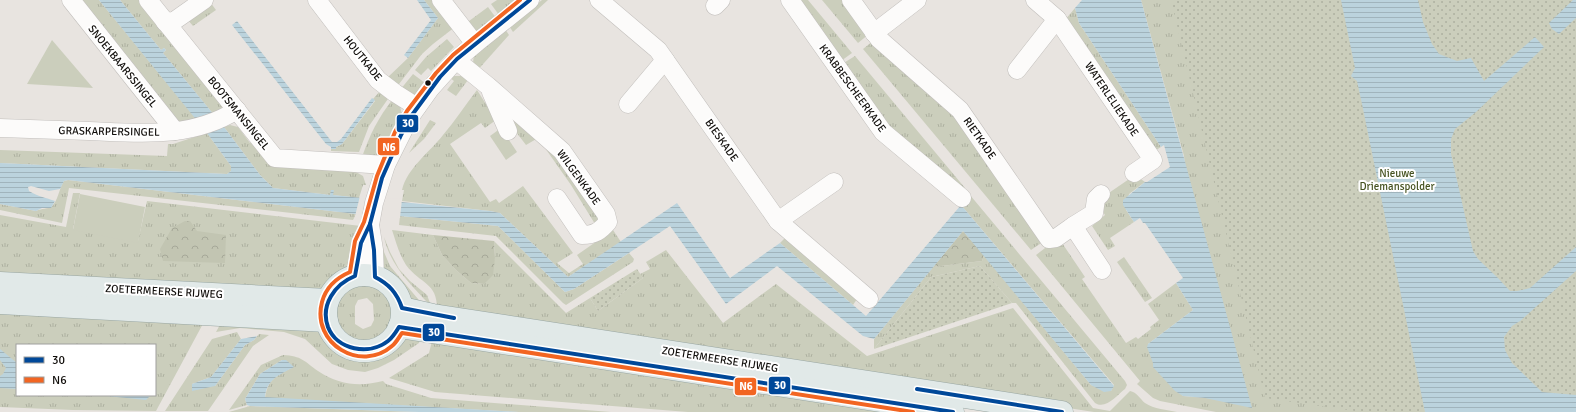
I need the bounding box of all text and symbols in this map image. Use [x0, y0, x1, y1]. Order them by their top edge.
street label: SNOEKBAARSSINGEL [85, 23, 160, 110]
street label: HOUTKADE [341, 33, 385, 83]
street label: KRABBESCHEERKADE [816, 42, 889, 135]
street label: WATERLELIEKADE [1082, 60, 1141, 139]
street label: BOOTSMANSINGEL [205, 74, 273, 153]
unlabelled marker [423, 78, 433, 88]
line badge: 30 [396, 114, 419, 133]
street label: RIETKADE [960, 115, 999, 162]
text: 30 [402, 117, 414, 130]
street label: BIESKADE [702, 117, 741, 164]
street label: GRASKARPERSINGEL [58, 124, 160, 139]
line badge: N6 [377, 137, 400, 156]
text: N6 [382, 141, 396, 154]
street label: WILGENKADE [554, 147, 603, 208]
park label: Nieuwe Driemanspolder [1359, 167, 1435, 193]
street label: ZOETERMEERSE RIJWEG [105, 282, 223, 301]
line badge: 30 [422, 323, 445, 342]
text: 30 [428, 326, 440, 339]
legend [16, 344, 156, 396]
street label: ZOETERMEERSE RIJWEG [661, 344, 779, 375]
text: 30 [52, 353, 65, 368]
text: N6 [52, 373, 67, 388]
line badge: 30 [768, 376, 791, 395]
line badge: N6 [734, 377, 757, 396]
text: 30 [774, 379, 786, 392]
text: N6 [739, 380, 753, 393]

